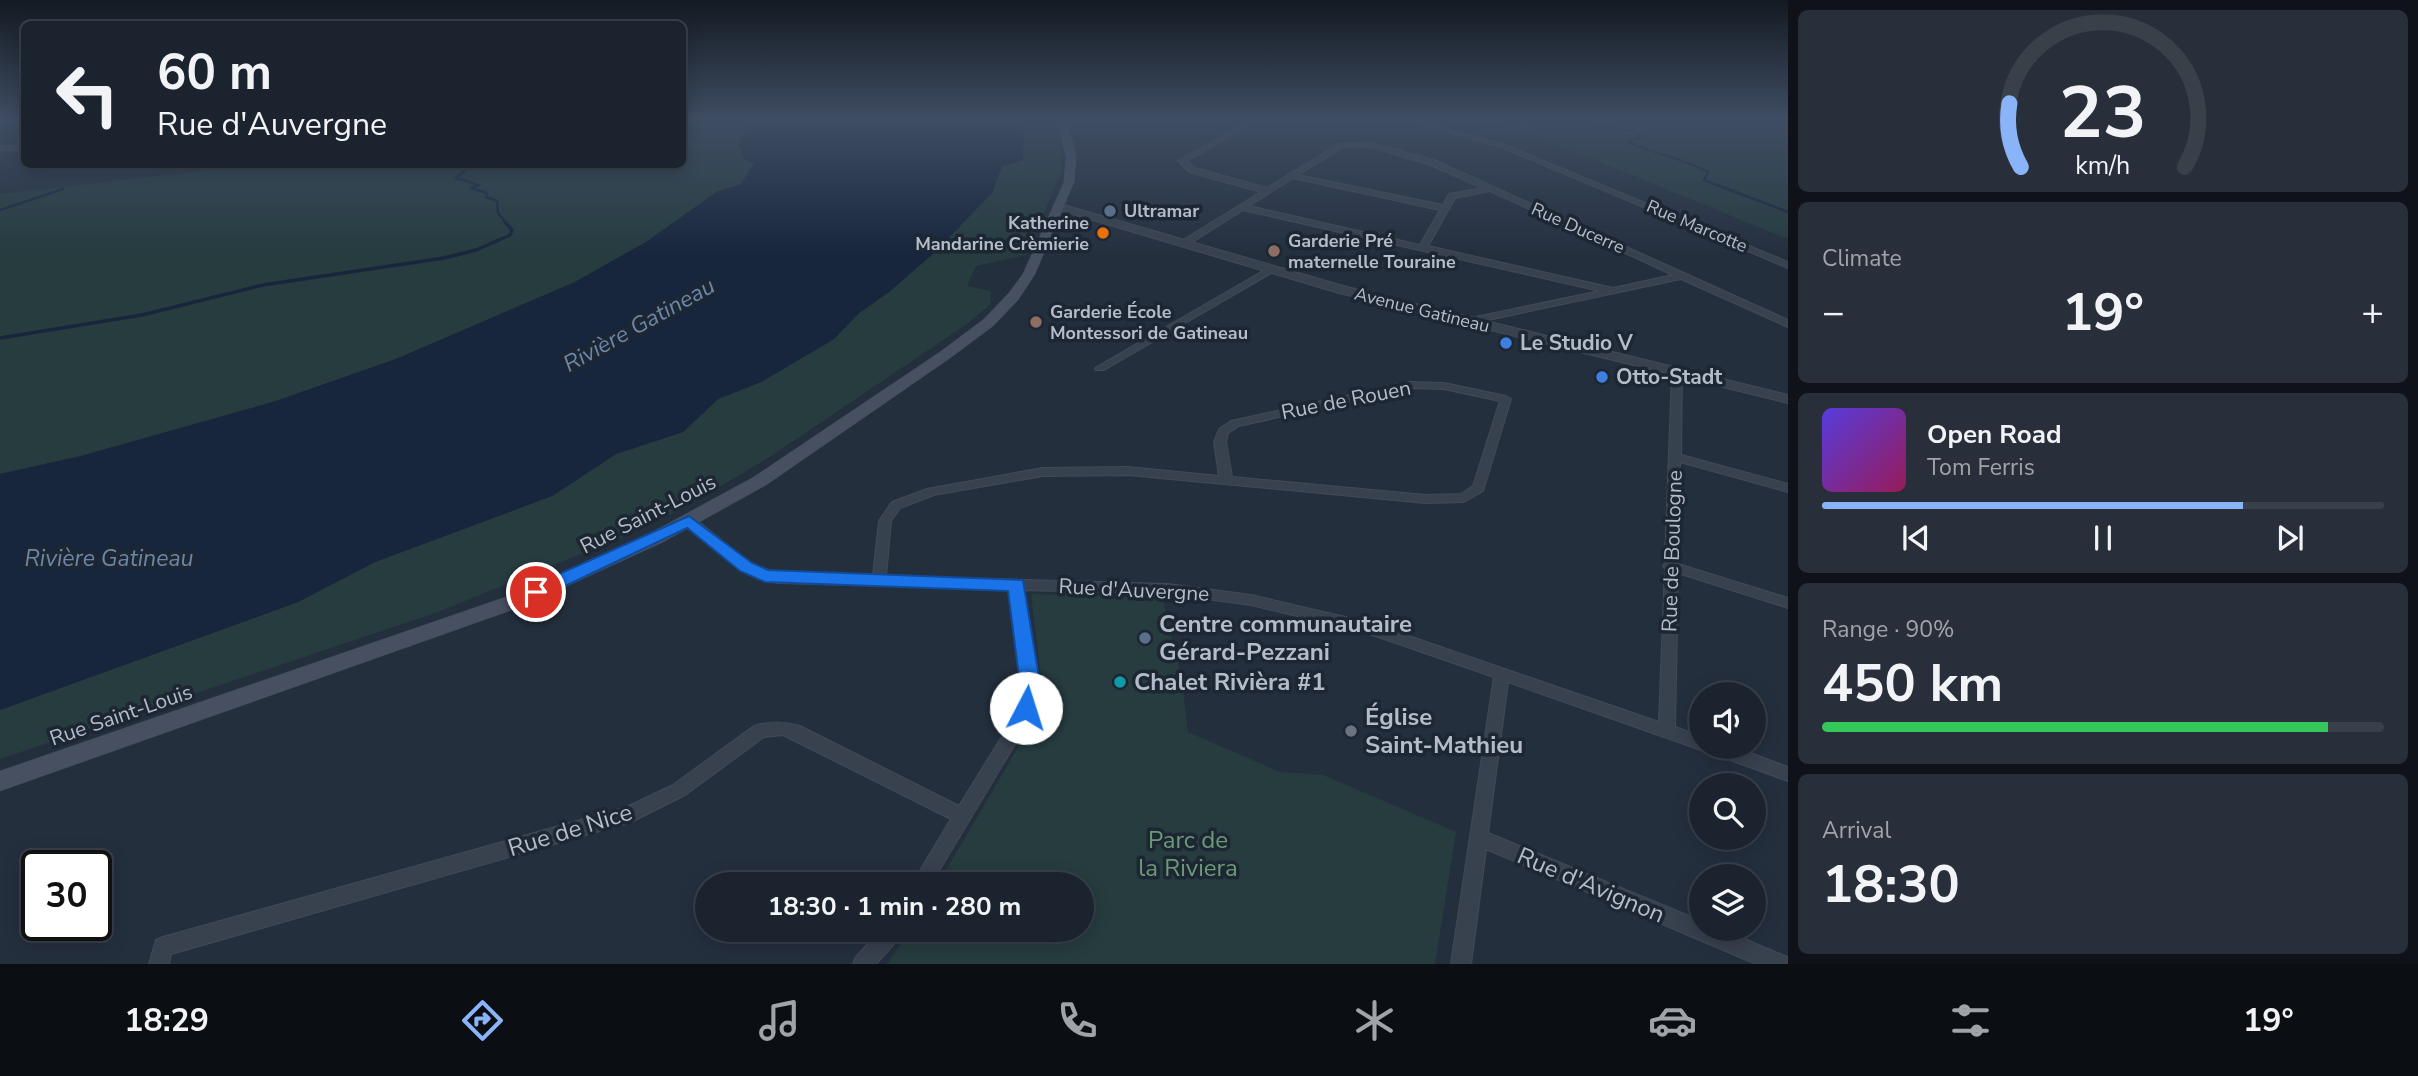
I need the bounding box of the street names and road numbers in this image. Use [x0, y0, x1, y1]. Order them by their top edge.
street label: Rue Marcotte [1643, 194, 1751, 258]
street label: Rue Ducerre [1527, 197, 1629, 259]
street label: Avenue Gatineau [1352, 282, 1492, 338]
street label: Rue de Rouen [1279, 374, 1413, 426]
street label: Rue Saint-Louis [575, 468, 721, 560]
street label: Rue de Boulogne [1655, 470, 1689, 632]
street label: Rue d'Auvergne [1058, 572, 1210, 608]
street label: Rue Saint-Louis [46, 678, 196, 752]
street label: Rue de Nice [504, 796, 636, 864]
street label: Rue d'Avignon [1512, 840, 1670, 930]

